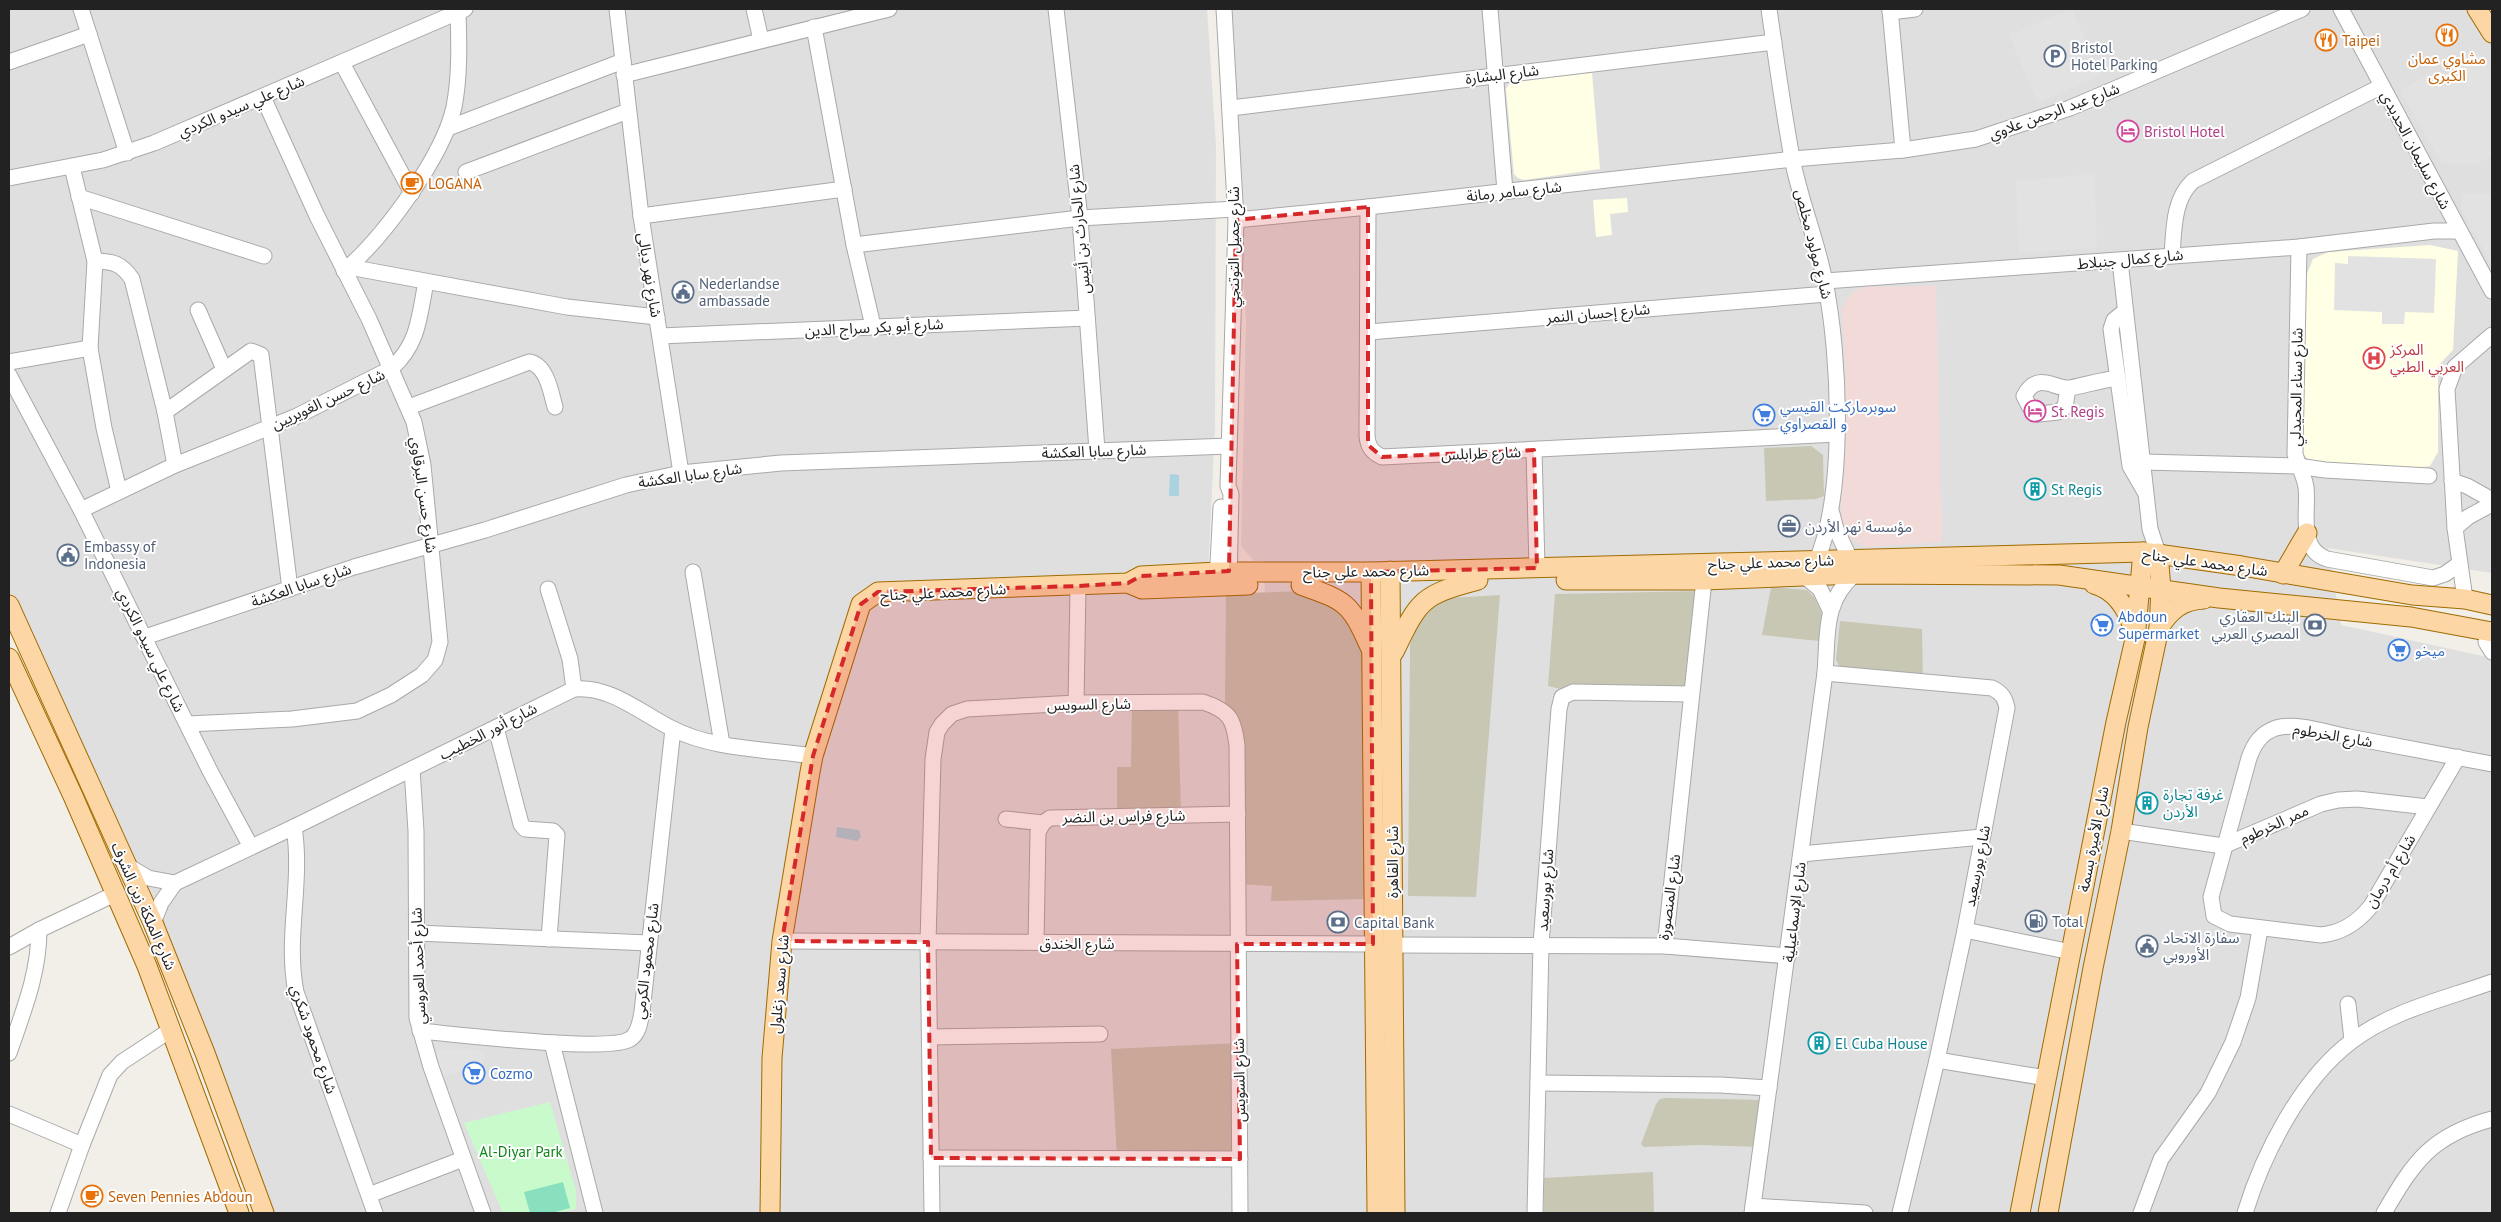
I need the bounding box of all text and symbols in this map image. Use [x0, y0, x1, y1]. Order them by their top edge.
restaurant icon: مشاوي عمان الكبرى [2435, 23, 2459, 47]
restaurant icon: Taipei [2314, 28, 2338, 52]
place label: Taipei [2342, 31, 2380, 50]
place label: Bristol Hotel Parking [2071, 38, 2158, 74]
parking icon: Bristol Hotel Parking [2043, 44, 2067, 68]
place label: مشاوي عمان الكبرى [2408, 49, 2486, 85]
street label: شارع البشارة [1464, 60, 1540, 91]
street label: شارع علي سيدو الكردي [175, 71, 308, 144]
street label: شارع عبد الرحمن علاوي [1986, 78, 2123, 146]
street label: شارع سليمان الحديدي [2374, 88, 2455, 214]
hotel icon: Bristol Hotel [2116, 119, 2140, 143]
place label: Bristol Hotel [2144, 122, 2225, 141]
street label: شارع الحارث بن أنيس [1064, 163, 1097, 295]
cafe icon: LOGANA [400, 171, 424, 195]
place label: LOGANA [428, 174, 482, 193]
street label: شارع سامر رمانة [1465, 177, 1563, 208]
street label: شارع جميل التوتنجي [1224, 186, 1246, 308]
street label: شارع مولود مخلص [1788, 187, 1837, 302]
street label: شارع نهر ديالى [631, 231, 666, 320]
street label: شارع كمال جنبلاط [2076, 245, 2185, 276]
place label: Nederlandse ambassade [699, 274, 780, 310]
public building icon: Nederlandse ambassade [671, 280, 695, 304]
street label: شارع إحسان النمر [1544, 299, 1651, 330]
street label: شارع أبو بكر سراج الدين [804, 314, 944, 343]
street label: شارع سناء المحيدلي [2285, 327, 2310, 447]
place label: المركز العربي الطبي [2389, 340, 2464, 378]
hospital icon: المركز العربي الطبي [2362, 346, 2386, 370]
street label: شارع حسن الغويريين [268, 364, 389, 436]
place label: سوبرماركت القيسي و القصراوي [1780, 397, 1896, 435]
hotel icon: St. Regis [2023, 399, 2047, 423]
place label: St. Regis [2051, 402, 2104, 421]
supermarket icon: سوبرماركت القيسي و القصراوي [1752, 403, 1776, 427]
street label: شارع حسن البرقاوي [403, 436, 442, 555]
street label: شارع سابا العكشة [1041, 440, 1147, 465]
street label: شارع طرابلس [1441, 442, 1522, 467]
street label: شارع سابا العكشة [637, 458, 744, 495]
building icon: St Regis [2023, 477, 2047, 501]
place label: St Regis [2051, 480, 2102, 499]
office icon: مؤسسة نهر الأردن [1777, 514, 1801, 538]
place label: مؤسسة نهر الأردن [1805, 517, 1912, 536]
place label: Embassy of Indonesia [84, 537, 157, 573]
public building icon: Embassy of Indonesia [56, 543, 80, 567]
street label: شارع محمد علي جناح [2141, 544, 2269, 583]
street label: شارع محمد علي جناح [1708, 550, 1835, 577]
street label: شارع سابا العكشة [248, 559, 355, 614]
street label: شارع محمد علي جناح [1303, 560, 1430, 585]
street label: شارع محمد علي جناح [879, 579, 1007, 608]
street label: شارع علي سيدو الكردي [110, 585, 189, 717]
place label: Abdoun Supermarket [2118, 607, 2199, 643]
place label: البنك العقاري المصري العربي [2211, 607, 2299, 645]
supermarket icon: Abdoun Supermarket [2090, 613, 2114, 637]
bank icon: البنك العقاري المصري العربي [2303, 613, 2327, 637]
supermarket icon: ميخو [2387, 638, 2411, 662]
place label: ميخو [2415, 641, 2445, 660]
street label: شارع السويس [1047, 694, 1131, 717]
street label: شارع أنور الخطيب [436, 698, 542, 766]
street label: شارع الخرطوم [2291, 719, 2374, 754]
street label: شارع الأميرة بسمة [2073, 784, 2116, 894]
place label: غرفة تجارة الأردن [2163, 785, 2224, 821]
building icon: غرفة تجارة الأردن [2135, 791, 2159, 815]
street label: ممر الخرطوم [2237, 800, 2312, 849]
street label: شارع فراس بن النضر [1061, 805, 1186, 830]
street label: شارع بورسعيد [1960, 823, 1997, 909]
street label: شارع القاهرة [1383, 826, 1405, 898]
street label: شارع أم درمان [2361, 830, 2422, 913]
street label: شارع الملكة زين الشرف [105, 839, 181, 974]
street label: شارع بورسعيد [1533, 848, 1560, 932]
street label: شارع المنصورة [1654, 852, 1687, 942]
street label: شارع الإسماعيلية [1778, 861, 1813, 964]
street label: شارع محمود الكرمي [629, 902, 666, 1021]
street label: شارع أحمد العروسي [406, 907, 433, 1025]
fuel station icon: Total [2024, 909, 2048, 933]
bank icon: Capital Bank [1326, 910, 1350, 934]
place label: Total [2052, 912, 2084, 931]
place label: Capital Bank [1354, 913, 1435, 932]
place label: سفارة الاتحاد الأوروبي [2163, 928, 2240, 966]
street label: شارع سعد زغلول [765, 933, 796, 1035]
street label: شارع الخندق [1039, 934, 1115, 956]
public building icon: سفارة الاتحاد الأوروبي [2135, 934, 2159, 958]
street label: شارع محمود شكري [284, 982, 342, 1097]
building icon: El Cuba House [1807, 1031, 1831, 1055]
place label: El Cuba House [1835, 1034, 1928, 1053]
street label: شارع السويس [1229, 1038, 1252, 1122]
supermarket icon: Cozmo [462, 1061, 486, 1085]
place label: Cozmo [490, 1064, 533, 1083]
park label: Al-Diyar Park [479, 1142, 564, 1161]
cafe icon: Seven Pennies Abdoun [80, 1184, 104, 1208]
place label: Seven Pennies Abdoun [108, 1187, 253, 1206]

